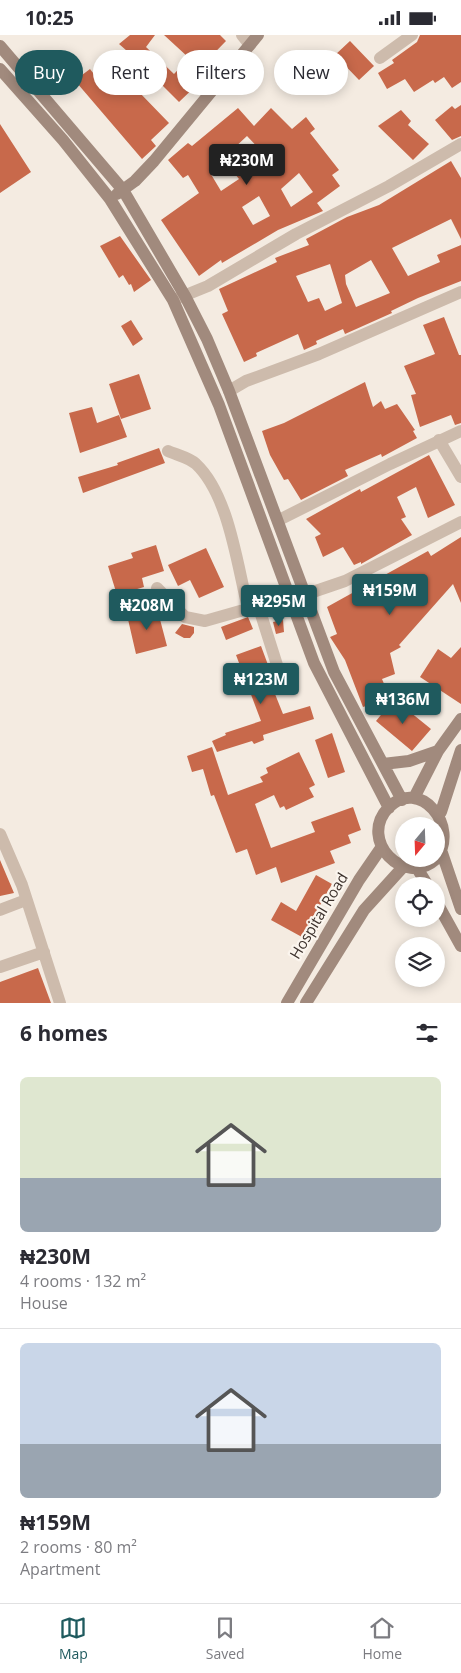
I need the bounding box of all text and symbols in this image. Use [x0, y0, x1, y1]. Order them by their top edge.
text: 10:25 [25, 5, 74, 31]
chip: Buy [15, 50, 83, 95]
chip: Rent [93, 50, 167, 95]
chip: Filters [177, 50, 264, 95]
chip: New [274, 50, 348, 95]
pin: ₦230M [212, 143, 282, 186]
text: ₦230M [220, 149, 274, 171]
pin: ₦159M [355, 573, 425, 616]
text: ₦159M [363, 579, 417, 601]
pin: ₦295M [244, 585, 314, 627]
pin: ₦208M [112, 589, 182, 631]
text: ₦295M [252, 590, 306, 612]
text: ₦208M [120, 594, 174, 616]
pin: ₦123M [226, 663, 296, 705]
text: ₦123M [234, 668, 288, 690]
pin: ₦136M [368, 683, 438, 725]
text: ₦136M [376, 688, 430, 710]
north arrow [395, 817, 445, 867]
map controls [395, 817, 445, 987]
street label: Hospital Road [284, 869, 352, 962]
button: locate [395, 877, 445, 927]
button: layers [395, 937, 445, 987]
text: 6 homes [20, 1019, 108, 1047]
icon: filters [413, 1019, 441, 1047]
icon: home [186, 1110, 276, 1200]
text: ₦230M [20, 1242, 91, 1270]
text: 4 rooms · 132 m² [20, 1270, 146, 1292]
text: House [20, 1292, 68, 1314]
icon: home [186, 1375, 276, 1465]
text: ₦159M [20, 1508, 91, 1536]
text: 2 rooms · 80 m² [20, 1536, 137, 1558]
text: Apartment [20, 1558, 100, 1580]
tab: Map [59, 1614, 88, 1663]
tab: Saved [206, 1614, 245, 1663]
tab: Home [362, 1614, 402, 1663]

